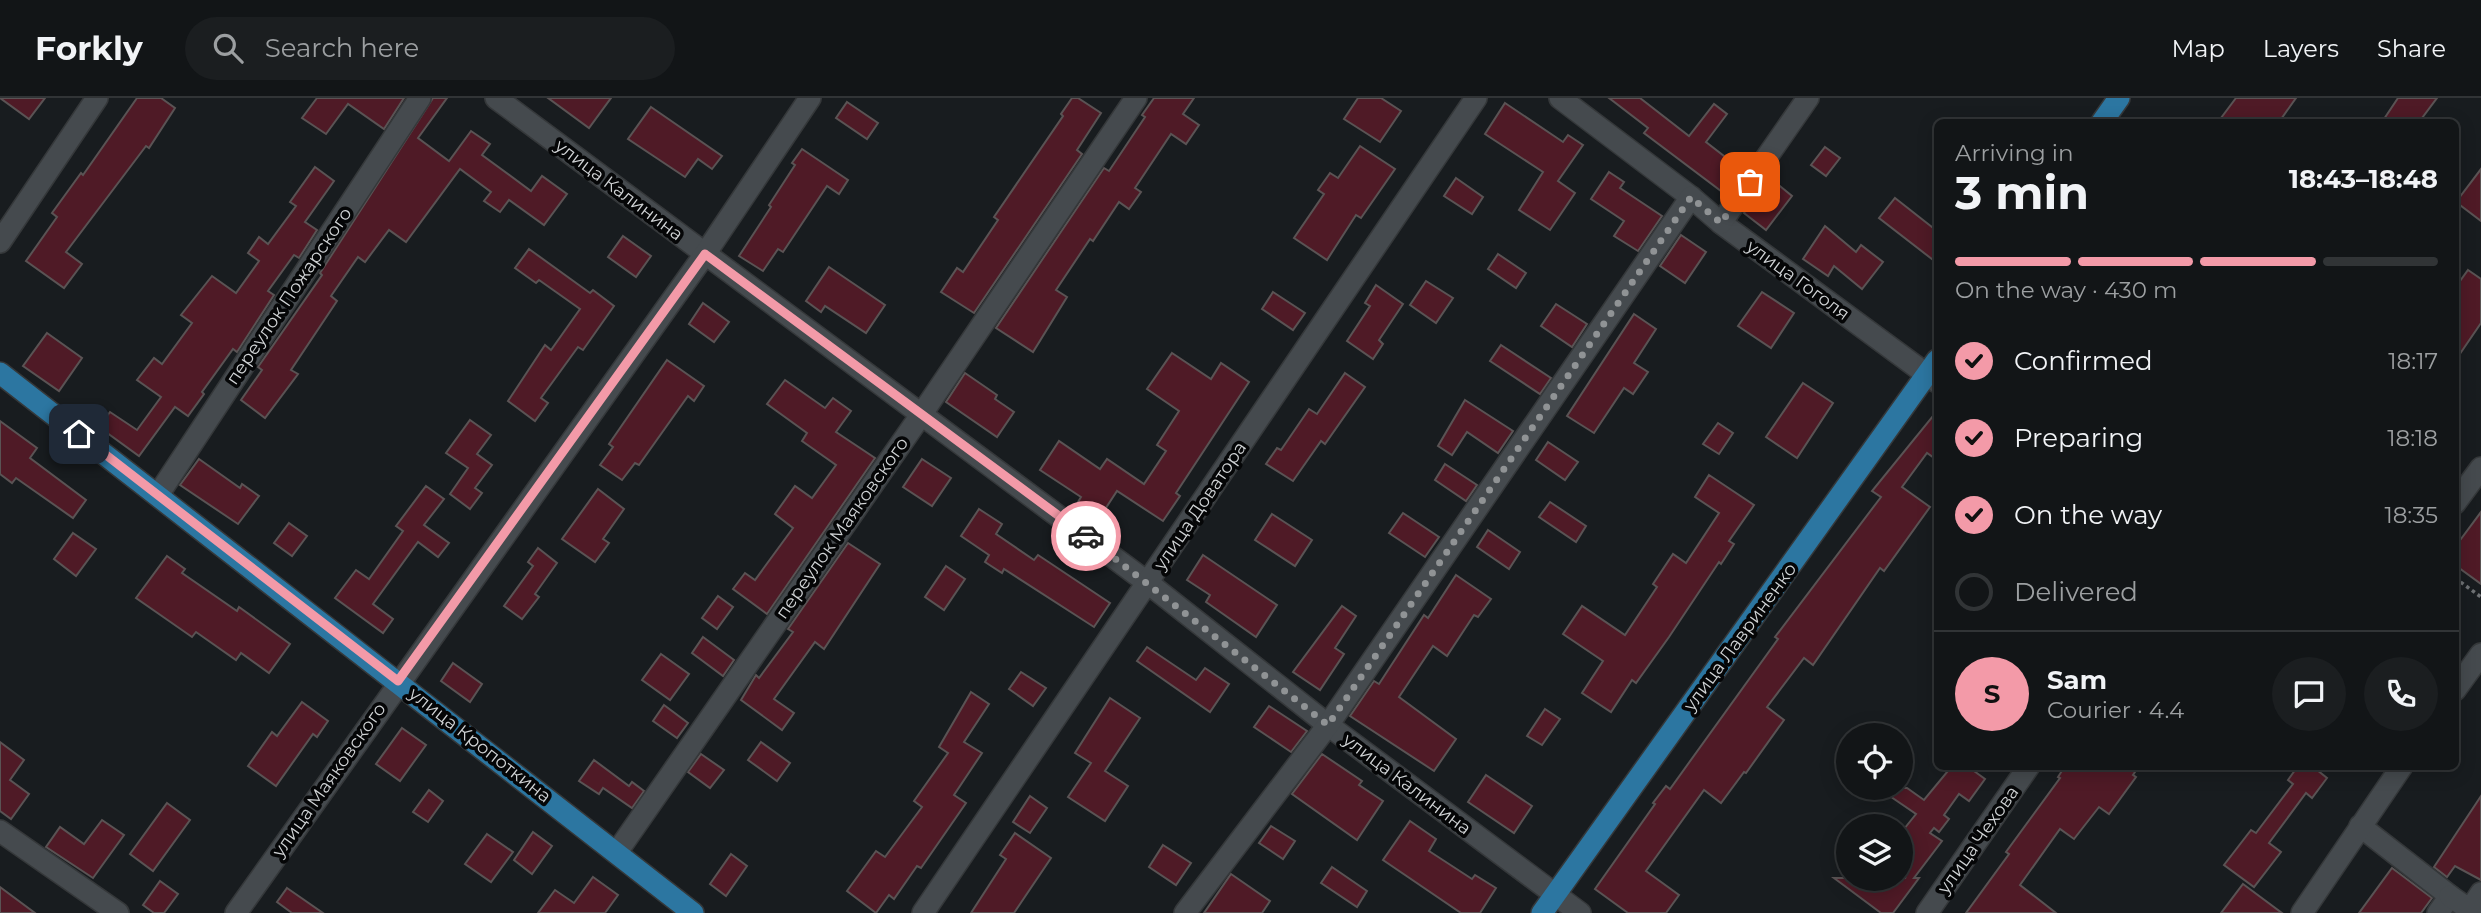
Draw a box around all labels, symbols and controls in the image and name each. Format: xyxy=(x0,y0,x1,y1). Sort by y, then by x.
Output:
search box xyxy=(185,17,675,80)
text: Forkly xyxy=(35,28,143,68)
icon: search xyxy=(209,29,247,67)
text: Search here xyxy=(265,32,419,64)
text: Map xyxy=(2171,34,2225,63)
text: Layers xyxy=(2263,34,2339,63)
text: Share xyxy=(2377,34,2446,63)
street label: улица Калинина xyxy=(550,134,687,245)
text: Arriving in xyxy=(1955,139,2074,167)
pin xyxy=(1720,152,1780,212)
icon: bag xyxy=(1731,163,1769,201)
text: 18:43–18:48 xyxy=(2289,163,2438,195)
text: 3 min xyxy=(1955,164,2089,221)
street label: переулок Пожарского xyxy=(221,203,357,389)
street label: улица Гоголя xyxy=(1741,235,1854,325)
text: On the way · 430 m xyxy=(1955,276,2177,304)
icon: check xyxy=(1955,342,1993,380)
text: Confirmed xyxy=(2014,345,2153,377)
text: 18:17 xyxy=(2388,347,2438,375)
pin xyxy=(49,404,109,464)
icon: home xyxy=(60,415,98,453)
icon: check xyxy=(1955,419,1993,457)
text: Preparing xyxy=(2014,422,2143,454)
text: 18:18 xyxy=(2387,424,2438,452)
street label: переулок Маяковского xyxy=(771,433,913,623)
street label: улица Доватора xyxy=(1148,438,1251,575)
icon: check xyxy=(1955,496,1993,534)
text: On the way xyxy=(2014,499,2162,531)
courier xyxy=(1051,501,1121,571)
text: 18:35 xyxy=(2384,501,2438,529)
icon: car xyxy=(1067,517,1105,555)
street label: улица Лавриненко xyxy=(1678,558,1801,716)
text: Delivered xyxy=(2014,576,2138,608)
button: chat xyxy=(2272,657,2346,731)
button: phone xyxy=(2364,657,2438,731)
text: Sam xyxy=(2047,664,2107,696)
text: S xyxy=(1984,678,2000,710)
street label: улица Кропоткина xyxy=(404,682,555,807)
text: Courier · 4.4 xyxy=(2047,696,2184,724)
street label: улица Маяковского xyxy=(267,699,391,862)
map controls xyxy=(1836,723,1913,891)
button: locate xyxy=(1836,723,1913,800)
street label: улица Калинина xyxy=(1338,728,1475,839)
street label: улица Чехова xyxy=(1932,782,2023,899)
button: layers xyxy=(1836,814,1913,891)

